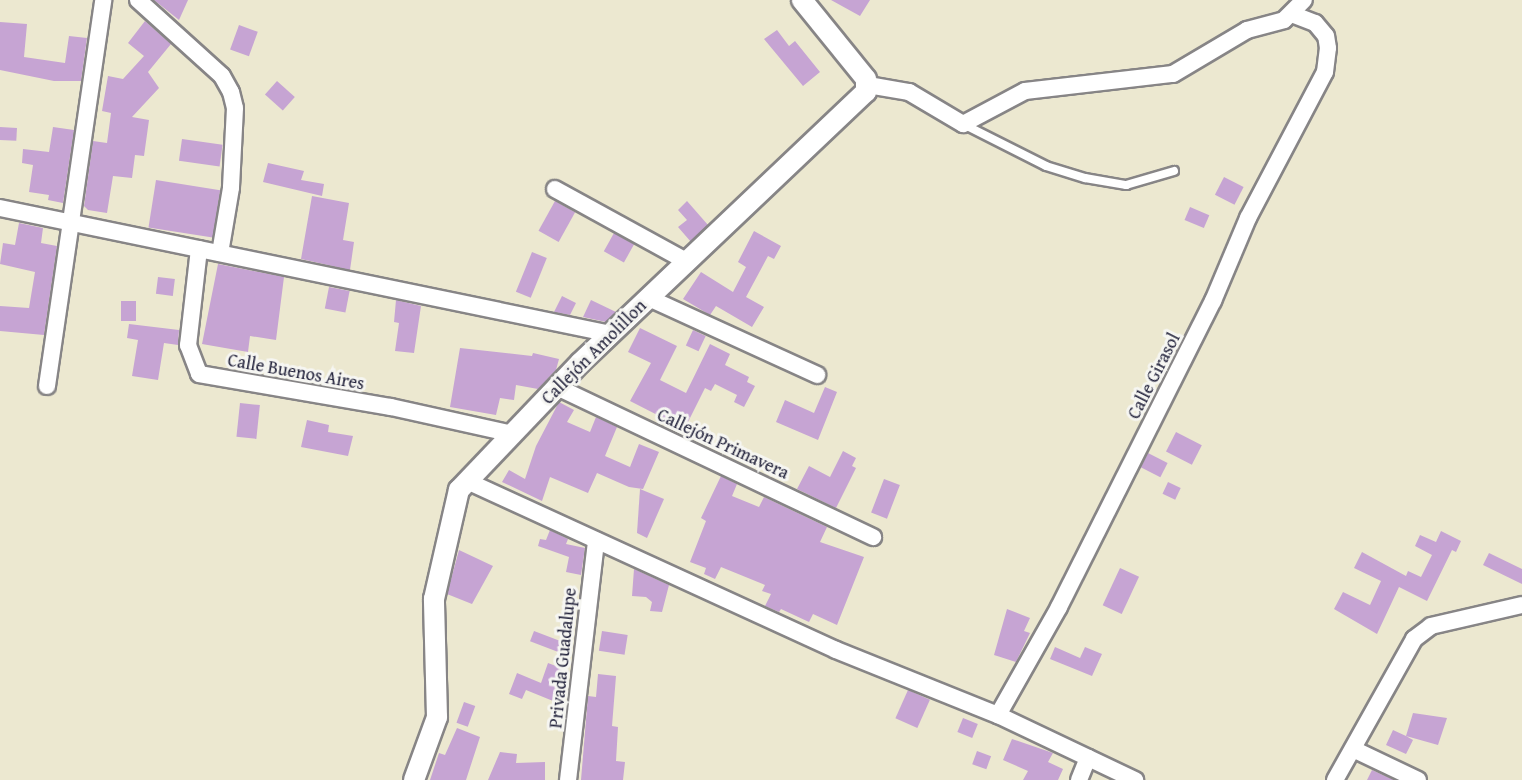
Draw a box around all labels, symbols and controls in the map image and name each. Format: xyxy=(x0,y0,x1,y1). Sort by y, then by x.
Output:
street label: Callejón Amolillon xyxy=(537,295,651,409)
street label: Calle Girasol xyxy=(1123,329,1185,423)
street label: Calle Buenos Aires xyxy=(226,349,366,395)
street label: Callejón Primavera xyxy=(654,404,792,484)
street label: Privada Guadalupe xyxy=(545,587,581,729)

